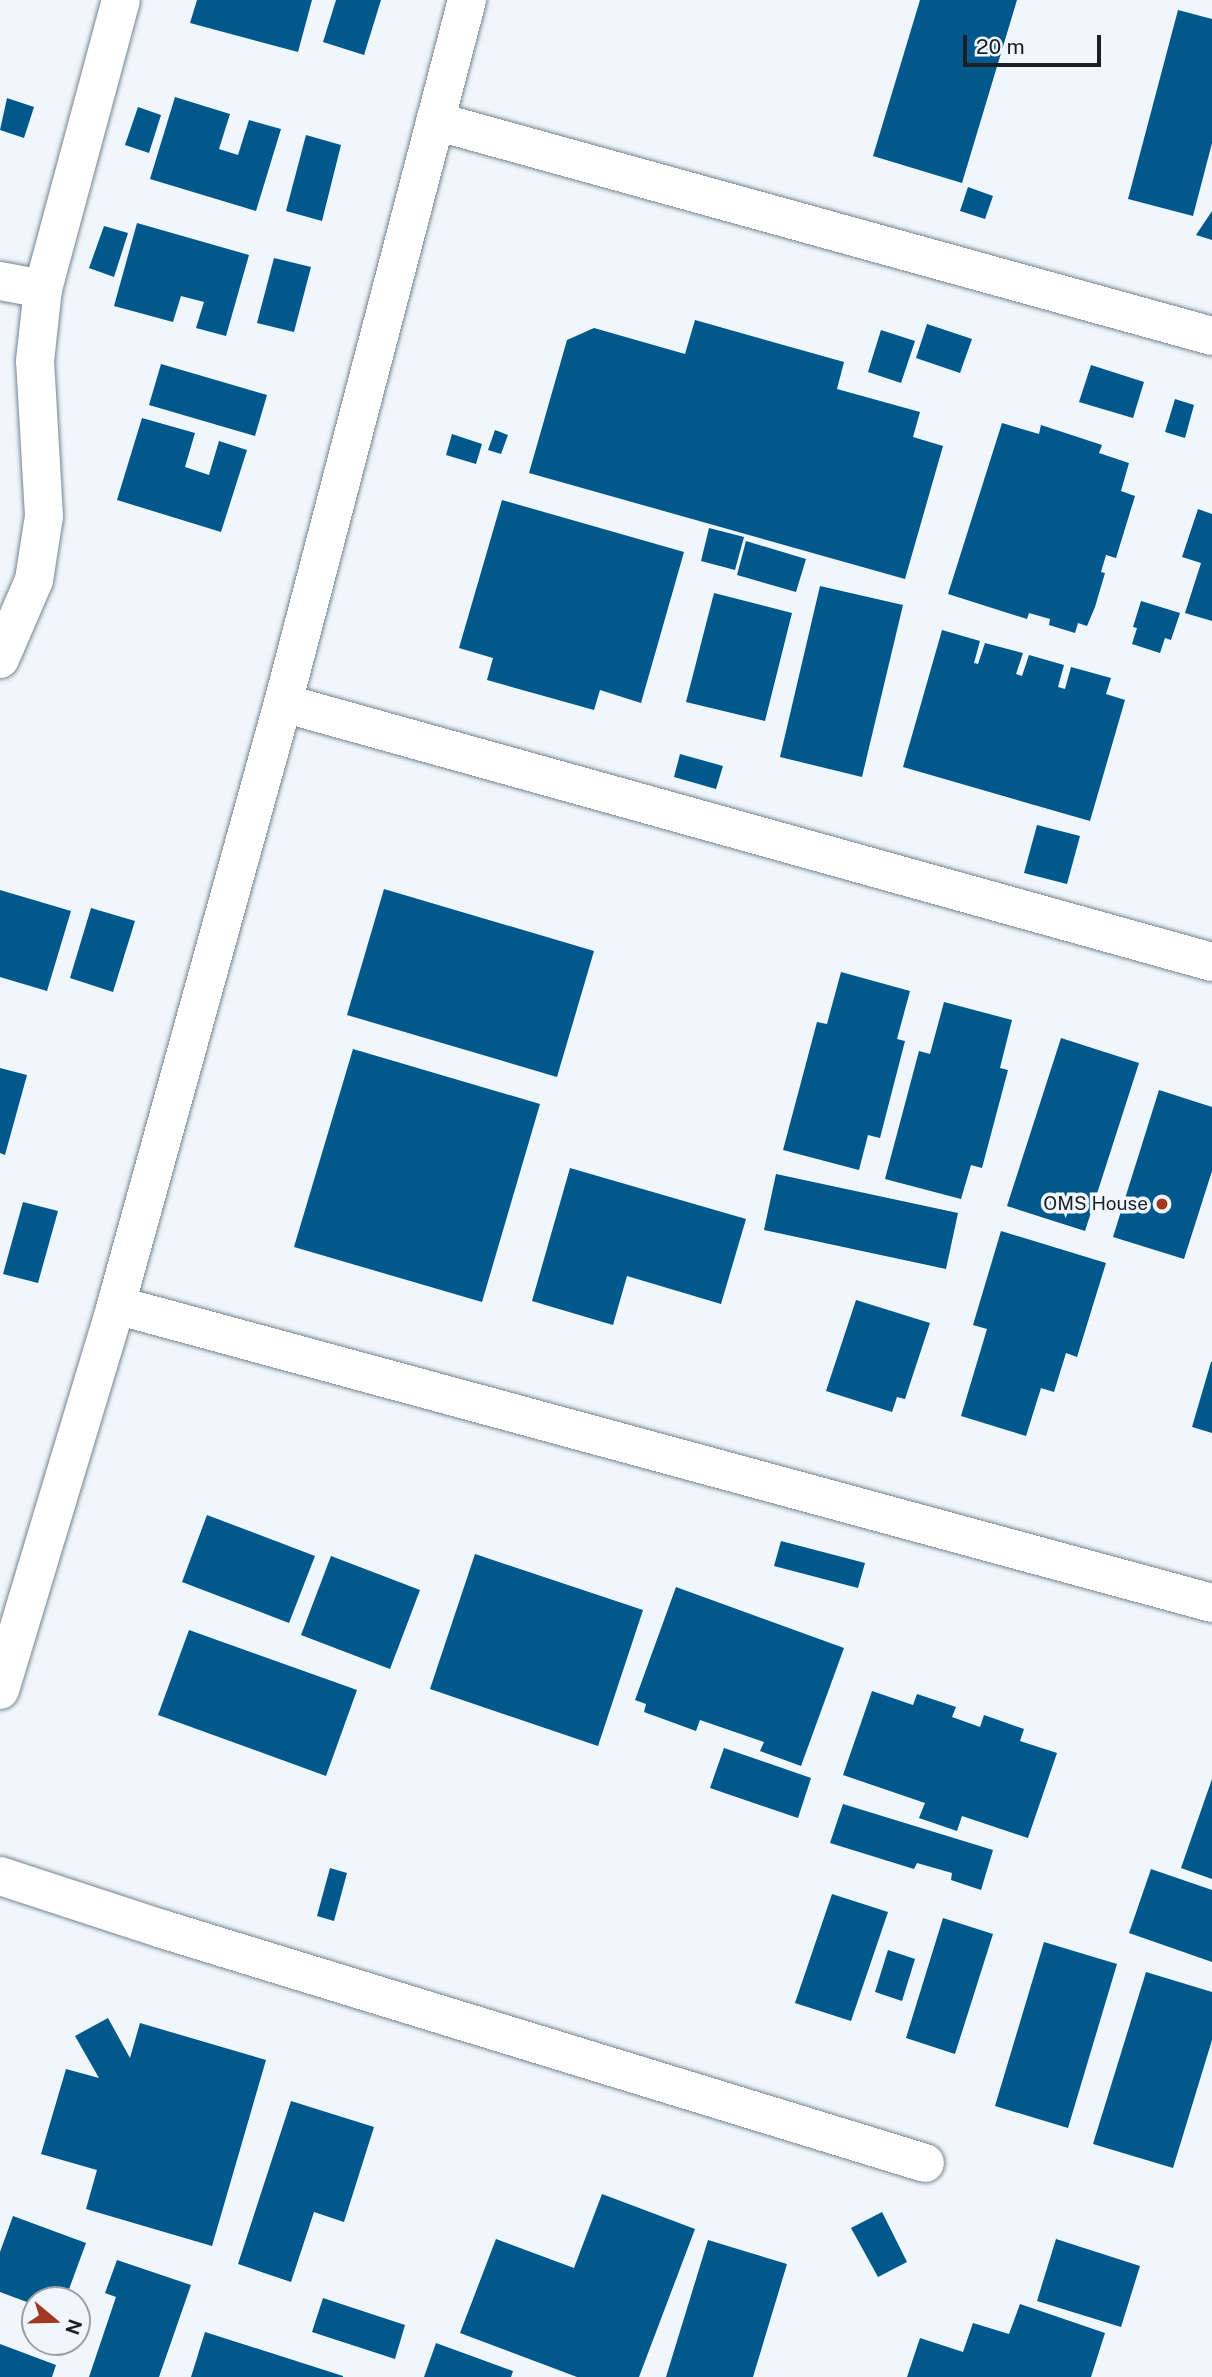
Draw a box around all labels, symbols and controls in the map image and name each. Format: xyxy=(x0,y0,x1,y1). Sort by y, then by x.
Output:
scale bar xyxy=(967,21,1105,65)
text: 20 m xyxy=(976,34,1025,59)
place label: OMS House xyxy=(1043,1193,1148,1215)
marker: OMS House xyxy=(1154,1196,1170,1212)
north arrow xyxy=(21,2286,91,2356)
text: N xyxy=(61,2317,87,2338)

